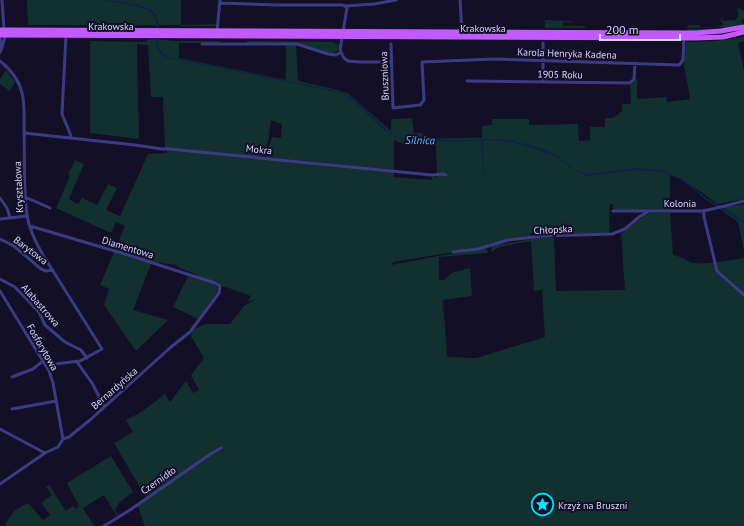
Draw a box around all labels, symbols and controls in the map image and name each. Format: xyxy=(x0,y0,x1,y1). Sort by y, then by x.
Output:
scale bar xyxy=(600,16,680,42)
street label: Krakowska xyxy=(88,20,134,33)
street label: Krakowska xyxy=(460,22,506,35)
text: 200 m xyxy=(606,22,639,37)
street label: Karola Henryka Kadena xyxy=(517,45,617,62)
street label: Bruszniowa xyxy=(377,51,392,101)
street label: 1905 Roku xyxy=(537,68,583,81)
water label: Silnica xyxy=(405,133,436,147)
street label: Mokra xyxy=(245,142,273,157)
street label: Kryształowa xyxy=(11,161,26,213)
street label: Kolonia xyxy=(664,197,696,210)
street label: Chłopska xyxy=(533,222,573,237)
street label: Barytowa xyxy=(11,233,50,268)
street label: Diamentowa xyxy=(100,233,155,262)
street label: Alabastrowa xyxy=(18,281,63,329)
street label: Fosforytowa xyxy=(24,321,61,373)
street label: Bernardyńska xyxy=(88,365,140,412)
street label: Czernidło xyxy=(138,464,178,497)
place icon: Krzyż na Bruszni xyxy=(529,492,555,518)
place label: Krzyż na Bruszni xyxy=(558,499,628,512)

